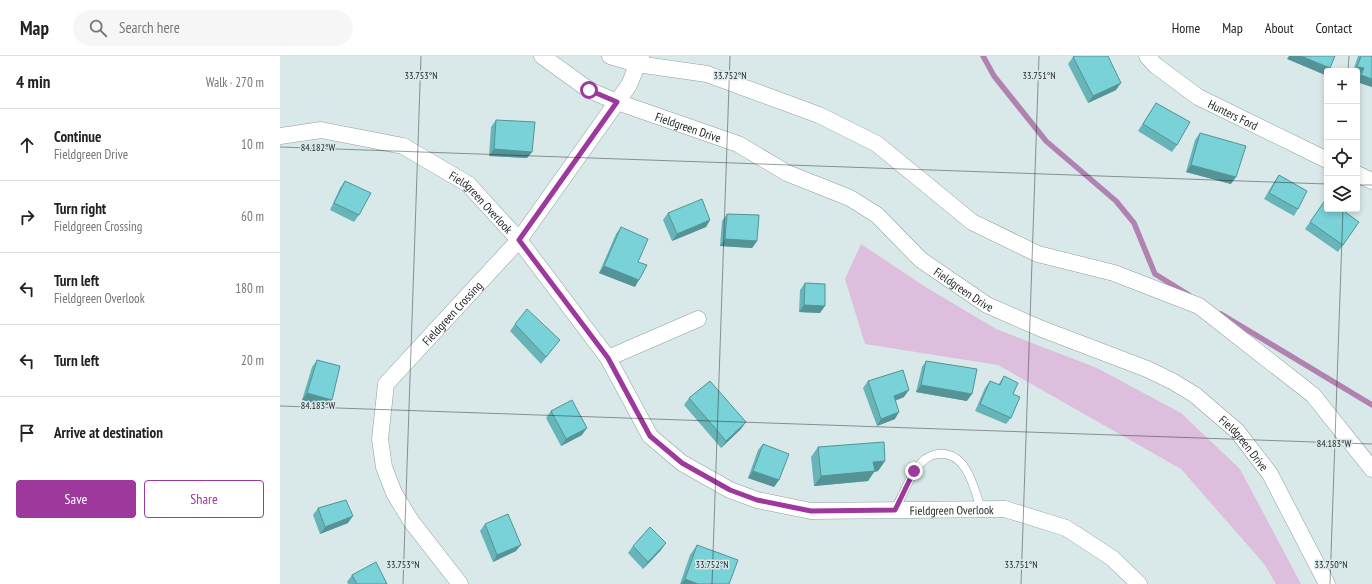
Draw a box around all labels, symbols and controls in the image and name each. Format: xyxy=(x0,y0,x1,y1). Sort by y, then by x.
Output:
search box xyxy=(73,10,353,46)
text: Map xyxy=(20,16,49,40)
icon: search xyxy=(87,17,109,39)
text: Search here xyxy=(119,18,180,37)
text: Home xyxy=(1172,19,1200,37)
text: Map xyxy=(1222,19,1243,37)
text: About xyxy=(1265,19,1294,37)
text: Contact xyxy=(1316,19,1352,37)
map controls xyxy=(1324,68,1360,212)
button: + xyxy=(1324,68,1360,104)
text: 33.753°N xyxy=(404,69,438,82)
text: 33.752°N xyxy=(713,69,747,82)
text: 33.751°N xyxy=(1022,69,1056,82)
text: 4 min xyxy=(16,71,50,93)
text: Walk · 270 m xyxy=(206,74,264,91)
route start xyxy=(580,81,598,99)
street label: Hunters Ford xyxy=(1206,96,1261,133)
button: − xyxy=(1324,104,1360,140)
street label: Fieldgreen Drive xyxy=(654,108,723,145)
text: Continue xyxy=(54,127,101,146)
icon: ahead xyxy=(16,134,38,156)
text: 10 m xyxy=(241,136,264,153)
button: locate xyxy=(1324,140,1360,176)
text: 84.182°W xyxy=(301,141,335,154)
text: Fieldgreen Drive xyxy=(54,146,128,163)
street label: Fieldgreen Overlook xyxy=(447,167,517,236)
button: layers xyxy=(1324,176,1360,212)
text: Turn right xyxy=(54,199,106,218)
icon: right xyxy=(16,206,38,228)
text: 60 m xyxy=(241,208,264,225)
text: Fieldgreen Crossing xyxy=(54,218,142,235)
street label: Fieldgreen Drive xyxy=(931,264,996,314)
text: Turn left xyxy=(54,271,99,290)
icon: left xyxy=(16,278,38,300)
street label: Fieldgreen Crossing xyxy=(419,278,485,348)
text: 180 m xyxy=(235,280,264,297)
text: Fieldgreen Overlook xyxy=(54,290,145,307)
icon: left xyxy=(16,350,38,372)
text: Turn left xyxy=(54,351,99,370)
text: 20 m xyxy=(241,352,264,369)
text: 84.183°W xyxy=(301,399,335,412)
street label: Fieldgreen Drive xyxy=(1216,412,1272,474)
icon: arrive xyxy=(16,422,38,444)
text: Arrive at destination xyxy=(54,423,163,442)
text: 84.183°W xyxy=(1317,437,1351,450)
route end xyxy=(905,462,923,480)
button: Save xyxy=(16,480,136,518)
button: Share xyxy=(144,480,264,518)
street label: Fieldgreen Overlook xyxy=(910,502,994,517)
text: 33.753°N xyxy=(386,558,420,571)
text: 33.752°N xyxy=(695,558,729,571)
text: 33.751°N xyxy=(1004,558,1038,571)
text: 33.750°N xyxy=(1314,558,1348,571)

